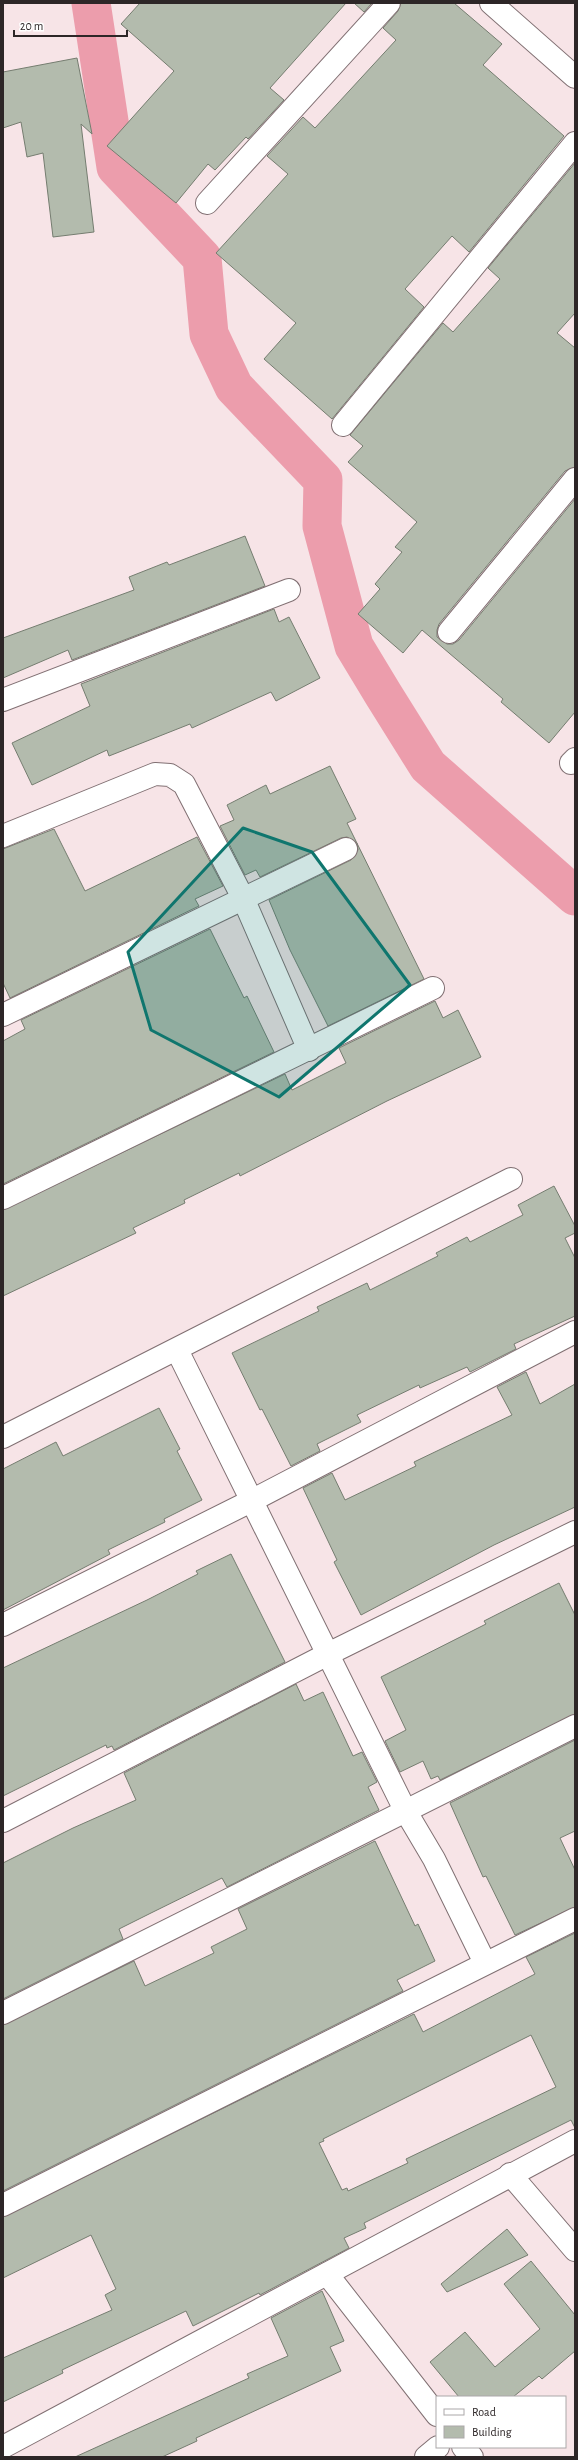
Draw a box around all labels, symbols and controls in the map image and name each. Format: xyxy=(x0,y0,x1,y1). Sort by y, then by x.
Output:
scale bar xyxy=(14,12,127,38)
text: 20 m xyxy=(20,20,43,32)
legend xyxy=(436,2396,566,2448)
text: Road xyxy=(472,2406,496,2418)
text: Building xyxy=(472,2426,512,2438)

